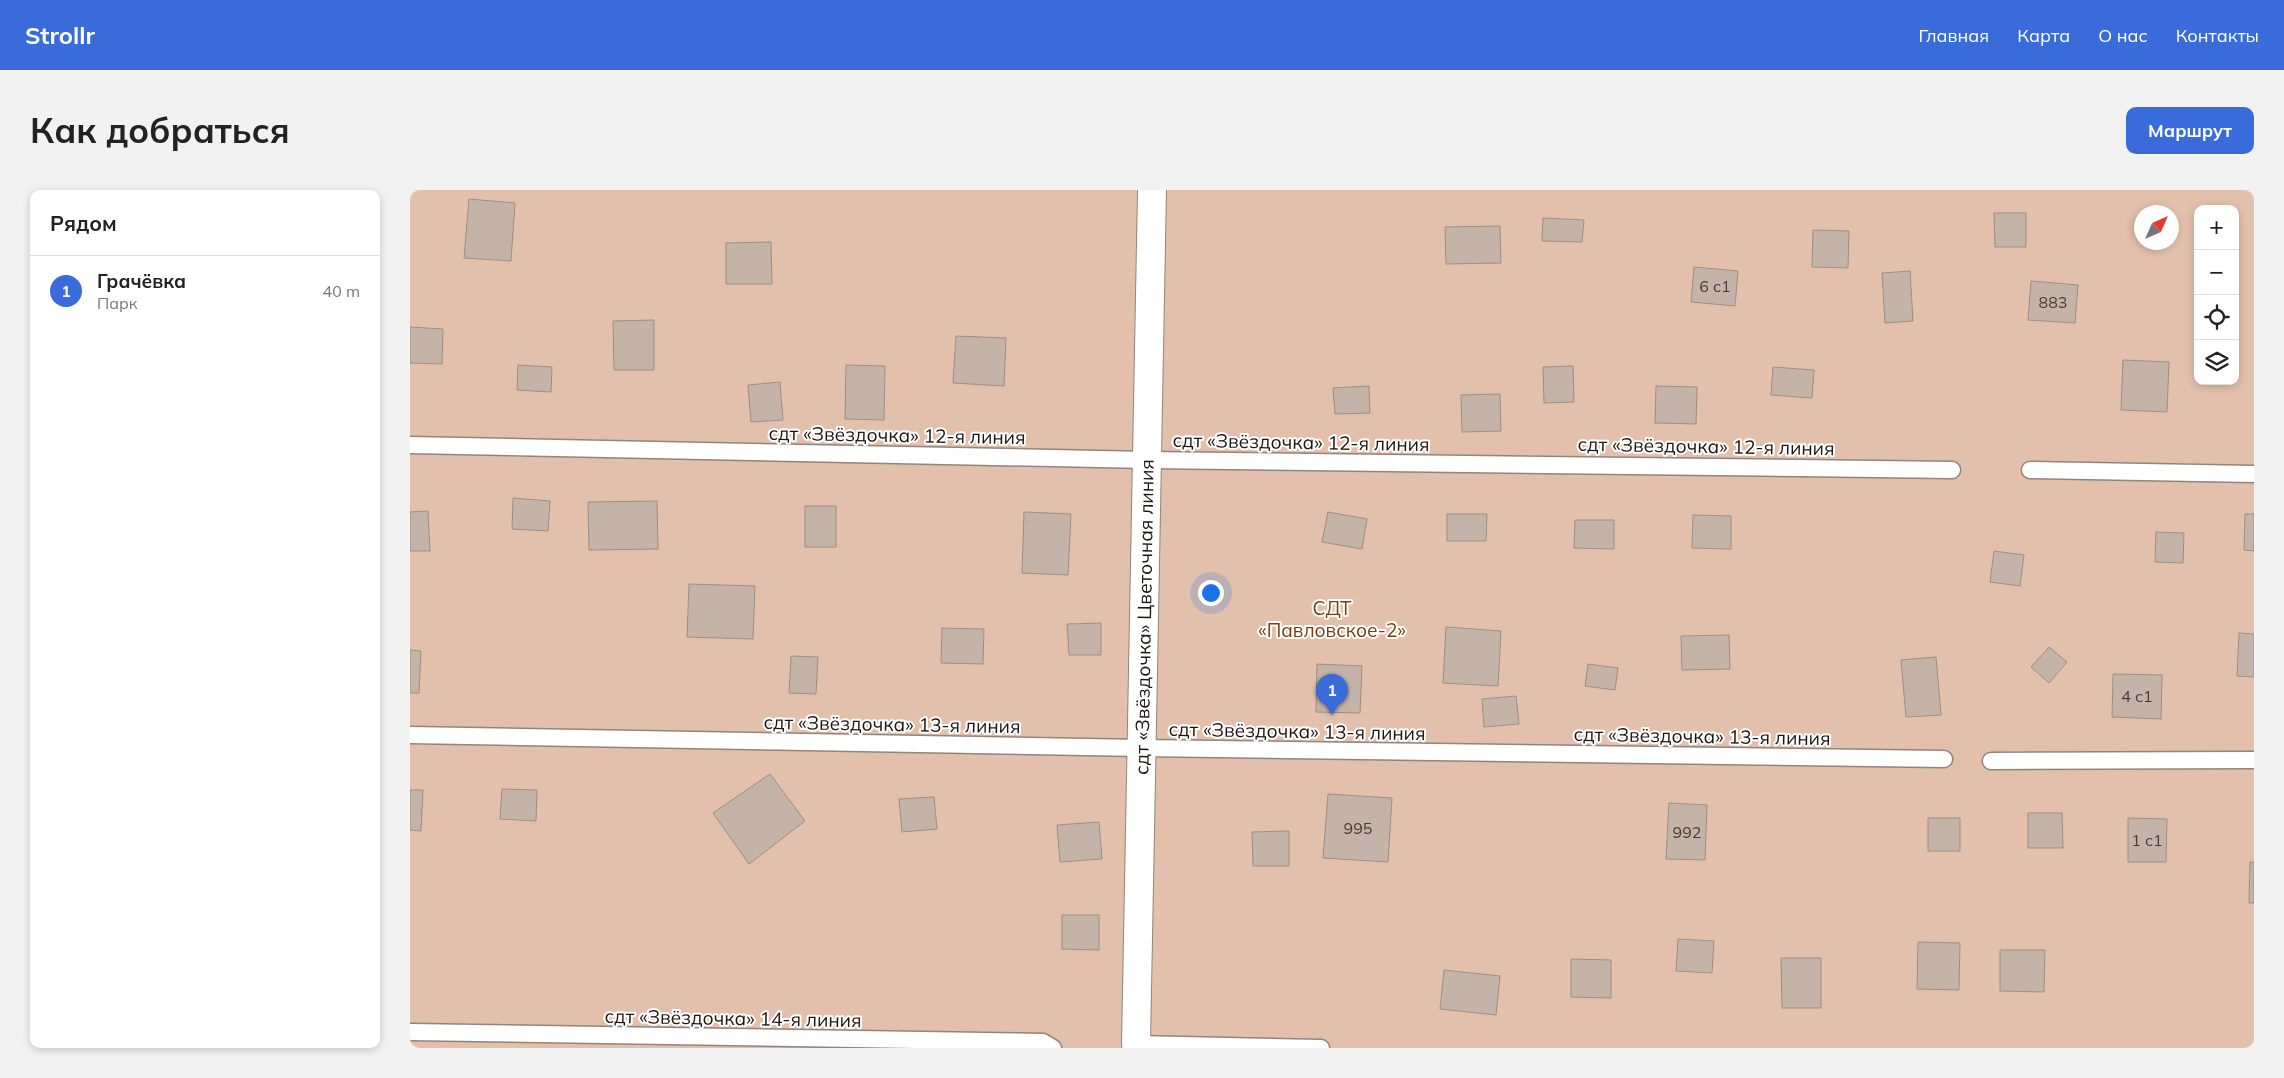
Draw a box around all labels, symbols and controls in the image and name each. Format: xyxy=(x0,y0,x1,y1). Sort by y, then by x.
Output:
text: Strollr xyxy=(25,20,95,50)
text: Главная xyxy=(1919,24,1989,47)
text: Карта xyxy=(2017,24,2070,47)
text: О нас xyxy=(2098,24,2148,47)
text: Контакты xyxy=(2176,24,2259,47)
button: Маршрут xyxy=(2126,107,2254,154)
text: Как добраться xyxy=(30,108,290,152)
north arrow xyxy=(2134,205,2179,250)
map controls xyxy=(2194,205,2239,385)
button: + xyxy=(2194,205,2239,250)
text: Рядом xyxy=(50,210,117,236)
button: − xyxy=(2194,250,2239,295)
text: Грачёвка xyxy=(97,269,186,293)
house number: 6 с1 xyxy=(1699,276,1731,296)
text: 1 xyxy=(61,281,71,301)
text: 40 m xyxy=(323,281,360,301)
house number: 883 xyxy=(2039,292,2067,312)
text: Парк xyxy=(97,293,137,313)
button: locate xyxy=(2194,295,2239,340)
button: layers xyxy=(2194,340,2239,385)
street label: сдт «Звёздочка» 12-я линия xyxy=(768,421,1026,449)
street label: сдт «Звёздочка» 12-я линия xyxy=(1172,428,1430,456)
street label: сдт «Звёздочка» 12-я линия xyxy=(1577,432,1835,460)
street label: сдт «Звёздочка» Цветочная линия xyxy=(1129,459,1159,775)
your location xyxy=(1198,580,1224,606)
park label: СДТ «Павловское-2» xyxy=(1258,596,1406,642)
pin: 1 xyxy=(1316,674,1348,715)
house number: 4 с1 xyxy=(2121,686,2153,706)
street label: сдт «Звёздочка» 13-я линия xyxy=(763,710,1021,738)
street label: сдт «Звёздочка» 13-я линия xyxy=(1168,717,1426,745)
street label: сдт «Звёздочка» 13-я линия xyxy=(1573,722,1831,750)
house number: 995 xyxy=(1344,818,1372,838)
house number: 992 xyxy=(1673,822,1701,842)
house number: 1 с1 xyxy=(2131,830,2163,850)
street label: сдт «Звёздочка» 14-я линия xyxy=(604,1004,862,1032)

